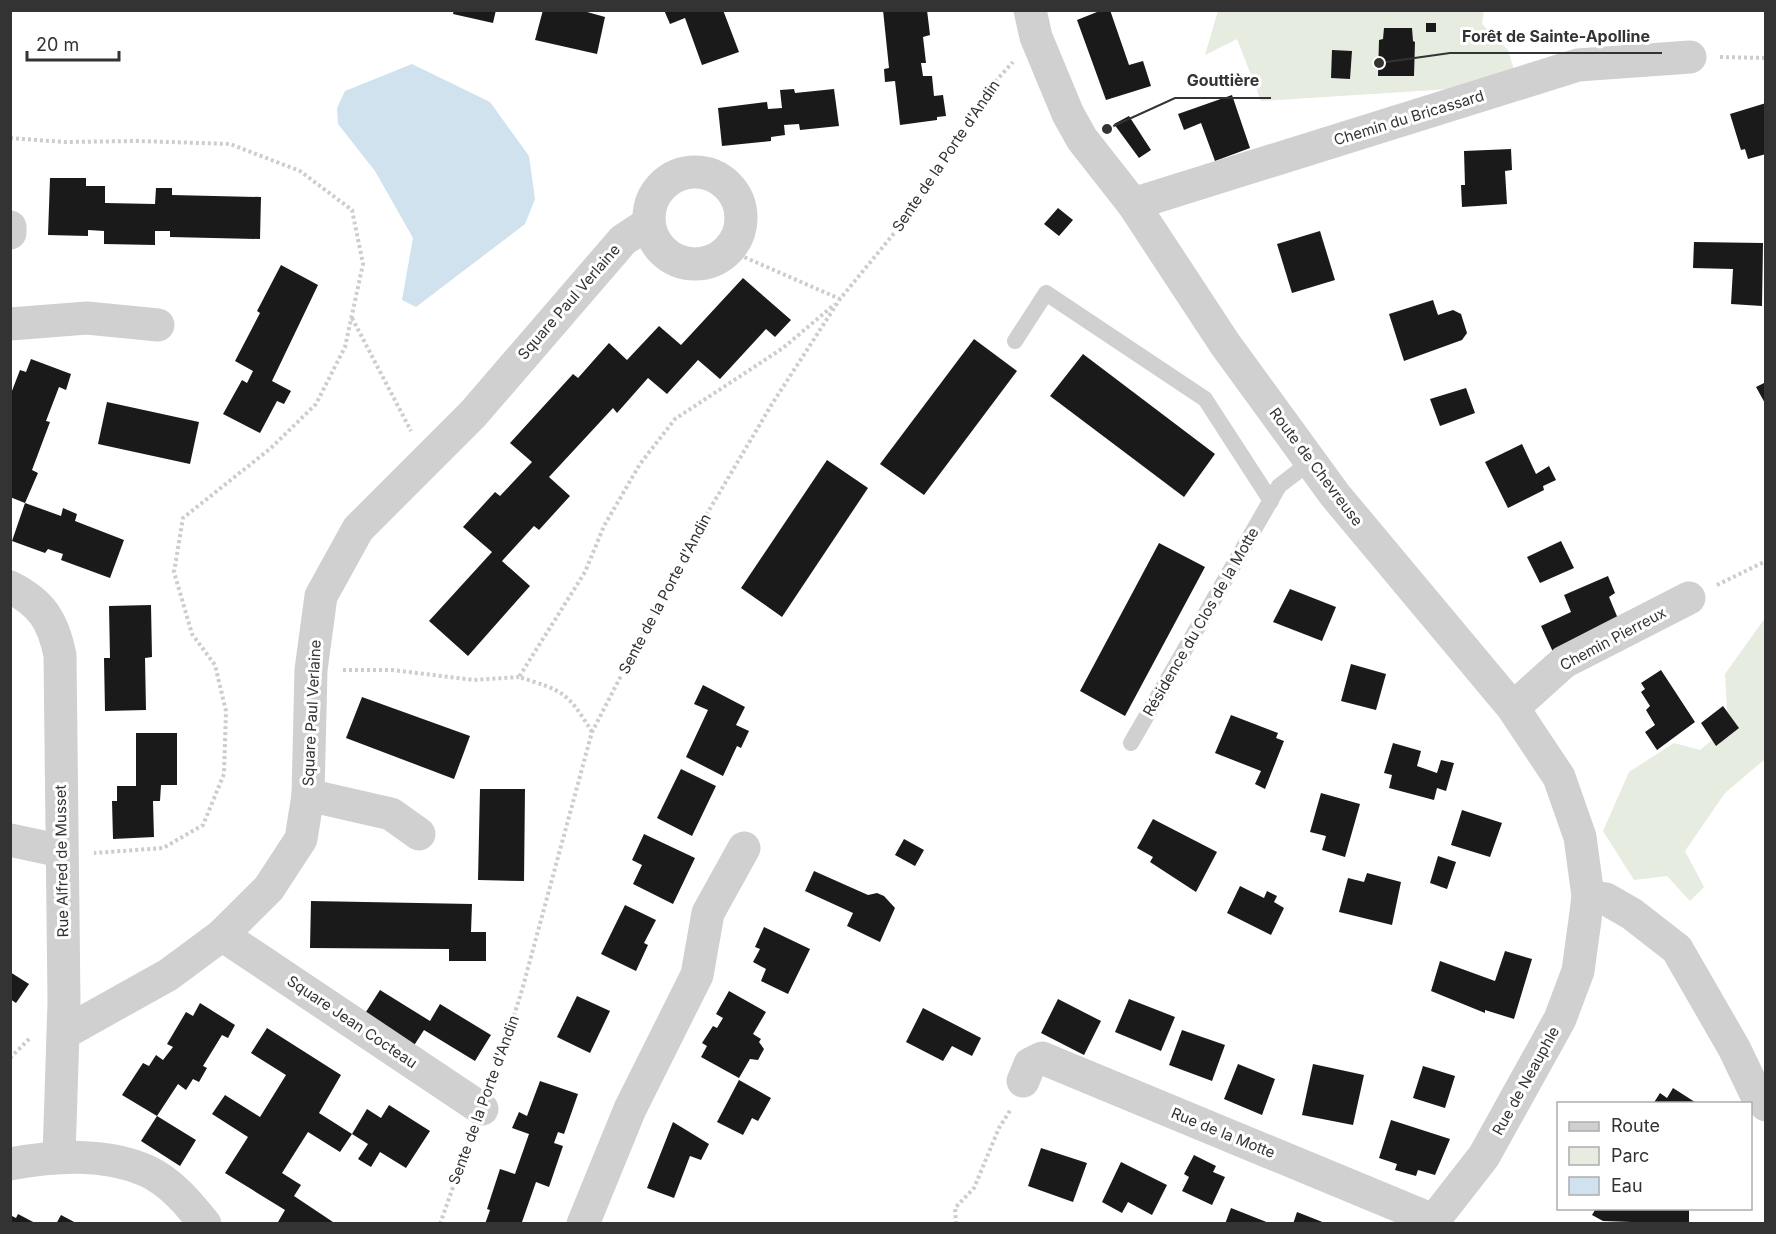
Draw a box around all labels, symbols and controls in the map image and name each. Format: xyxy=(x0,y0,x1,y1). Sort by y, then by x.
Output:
callout: Forêt de Sainte-Apolline xyxy=(1450,19,1662,53)
scale bar xyxy=(27,24,118,62)
text: Forêt de Sainte-Apolline xyxy=(1462,26,1650,46)
text: 20 m xyxy=(36,34,79,55)
callout: Gouttière xyxy=(1175,64,1271,98)
text: Gouttière xyxy=(1187,70,1259,90)
street label: Sente de la Porte d'Andin xyxy=(888,76,1003,235)
street label: Chemin du Bricassard xyxy=(1331,86,1486,149)
street label: Square Paul Verlaine xyxy=(513,240,624,363)
street label: Route de Chevreuse xyxy=(1266,404,1367,530)
street label: Sente de la Porte d'Andin xyxy=(614,510,715,677)
street label: Résidence du Clos de la Motte xyxy=(1139,524,1263,720)
street label: Chemin Pierreux xyxy=(1556,603,1669,675)
street label: Square Paul Verlaine xyxy=(298,639,325,787)
street label: Rue Alfred de Musset xyxy=(51,784,72,937)
street label: Square Jean Cocteau xyxy=(284,971,421,1072)
street label: Sente de la Porte d'Andin xyxy=(444,1013,523,1187)
street label: Rue de Neauphle xyxy=(1488,1023,1563,1139)
legend xyxy=(1557,1102,1752,1210)
street label: Rue de la Motte xyxy=(1168,1103,1278,1162)
text: Route xyxy=(1611,1115,1660,1136)
text: Parc xyxy=(1611,1145,1649,1166)
text: Eau xyxy=(1611,1175,1643,1196)

